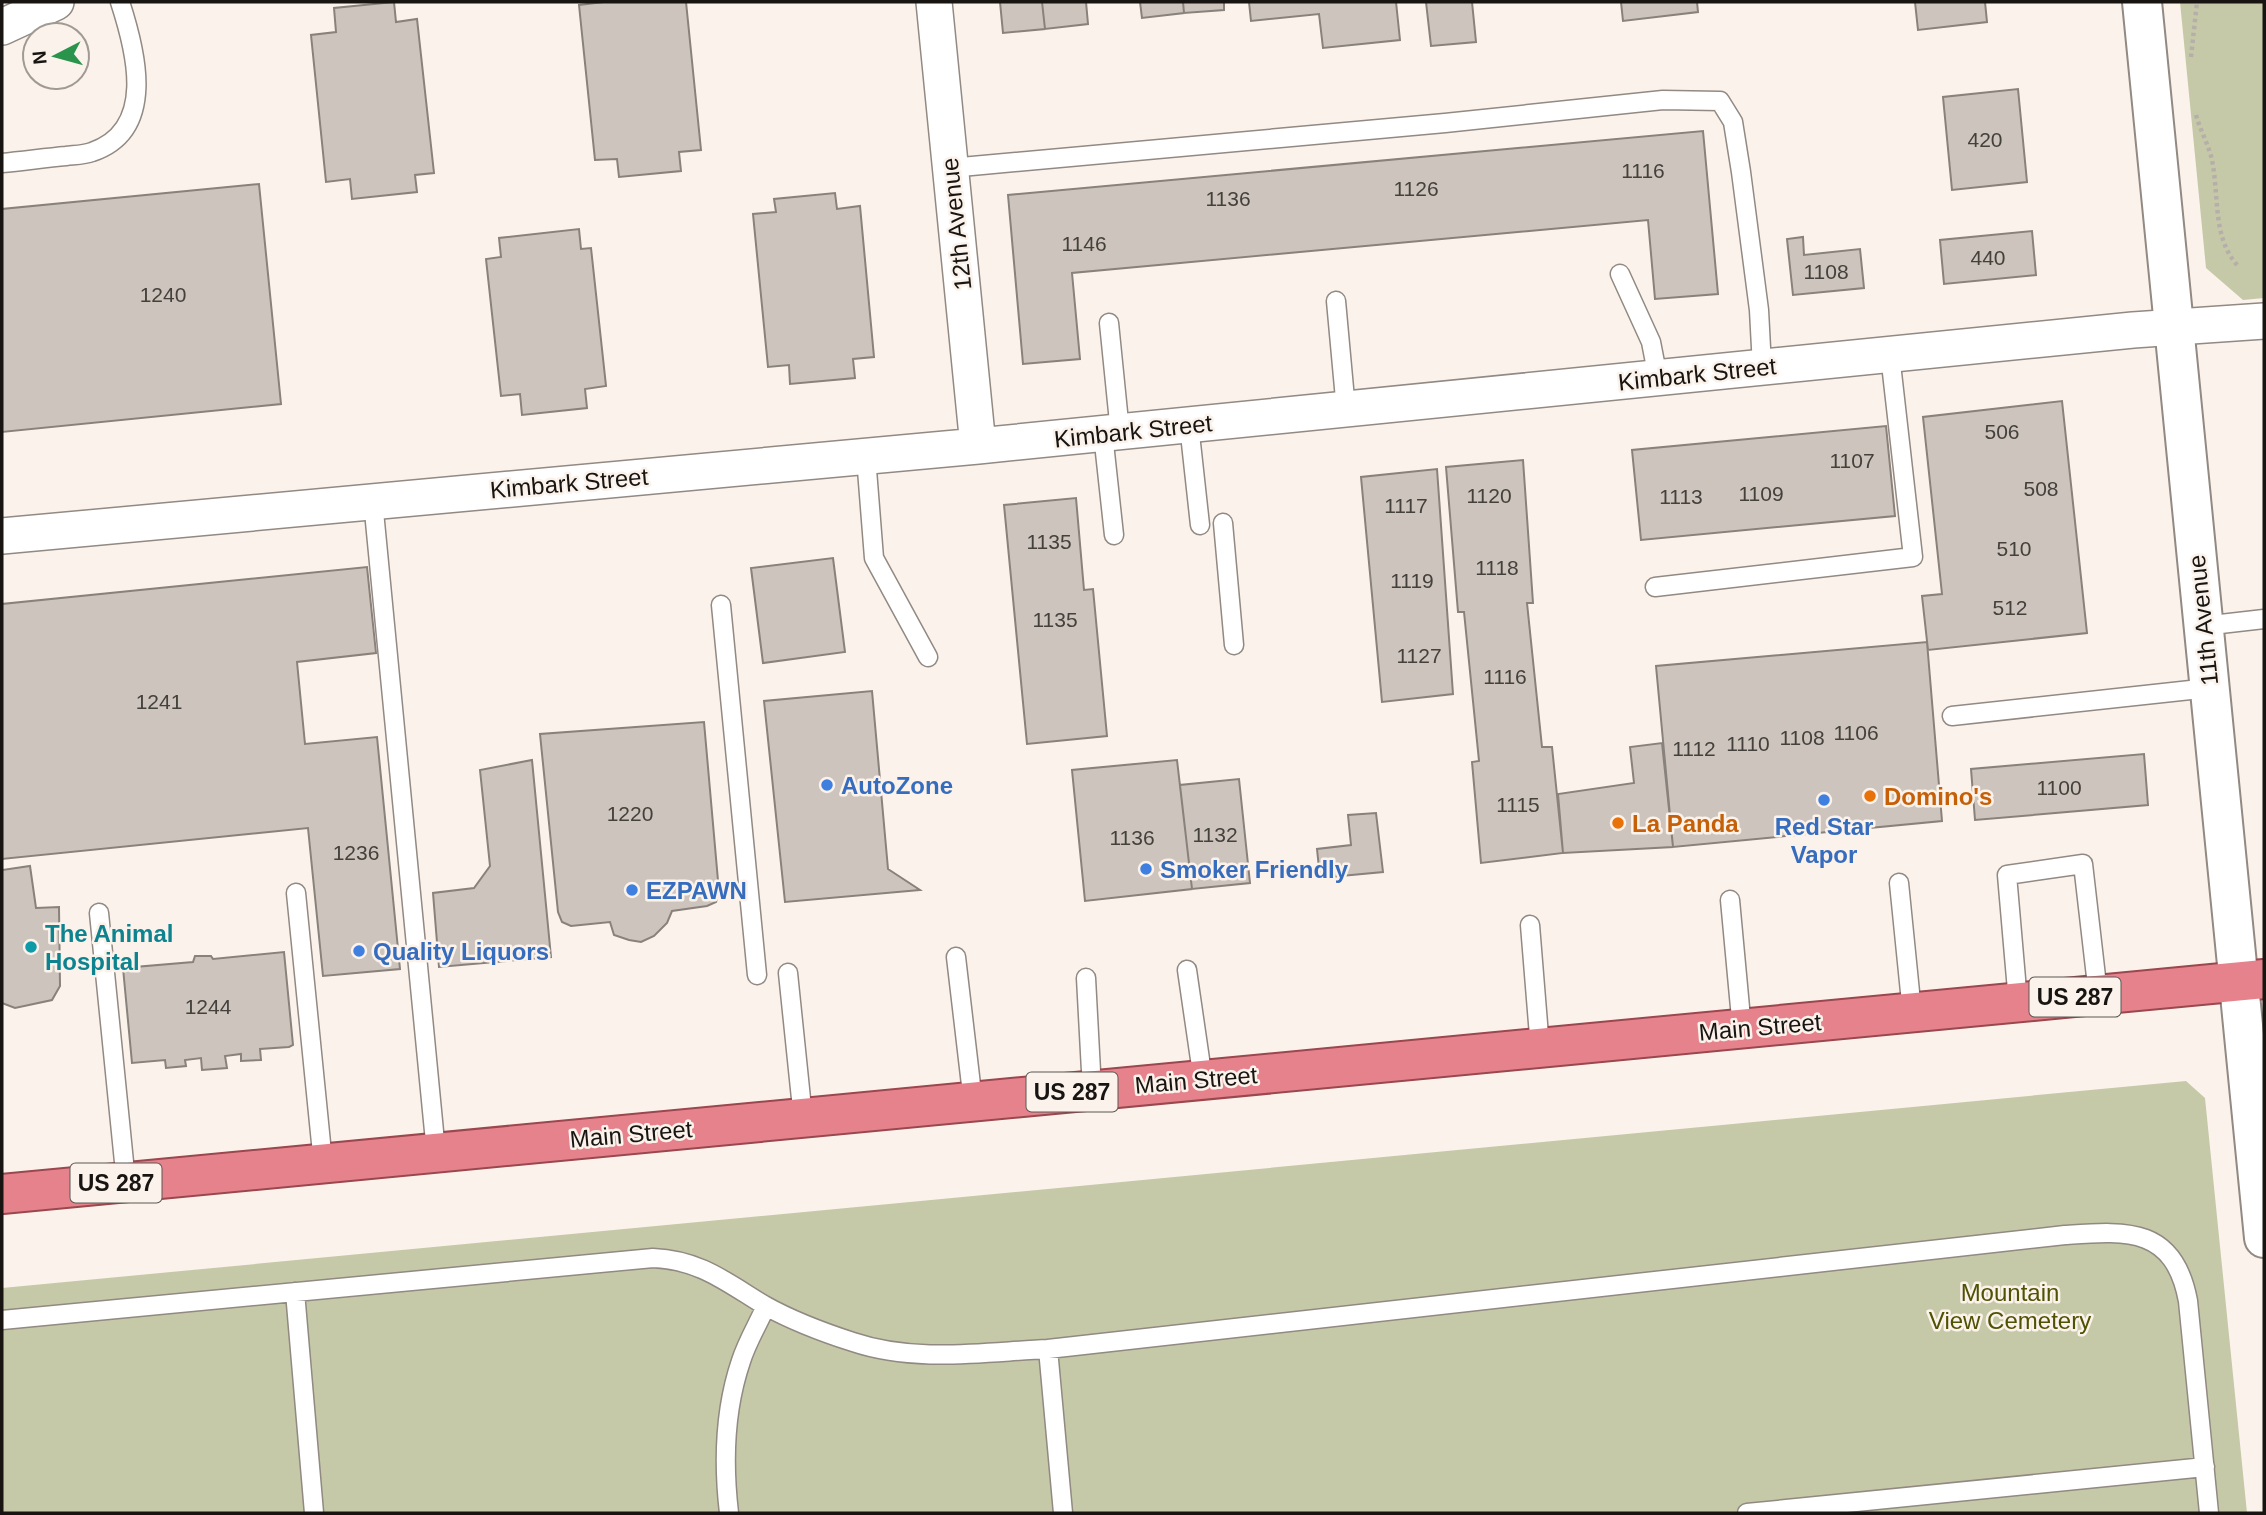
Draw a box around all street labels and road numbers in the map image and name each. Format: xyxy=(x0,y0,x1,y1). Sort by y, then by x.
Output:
street label: 12th Avenue xyxy=(936,156,976,292)
street label: Kimbark Street xyxy=(1617,352,1778,396)
street label: Kimbark Street xyxy=(1053,409,1214,453)
street label: Kimbark Street xyxy=(489,463,650,503)
street label: 11th Avenue xyxy=(2183,553,2223,687)
road number: US 287 xyxy=(2030,978,2120,1016)
street label: Main Street xyxy=(1698,1008,1823,1046)
street label: Main Street xyxy=(1134,1061,1259,1099)
road number: US 287 xyxy=(1026,1072,1118,1112)
street label: Main Street xyxy=(569,1115,694,1153)
road number: US 287 xyxy=(71,1164,162,1202)

